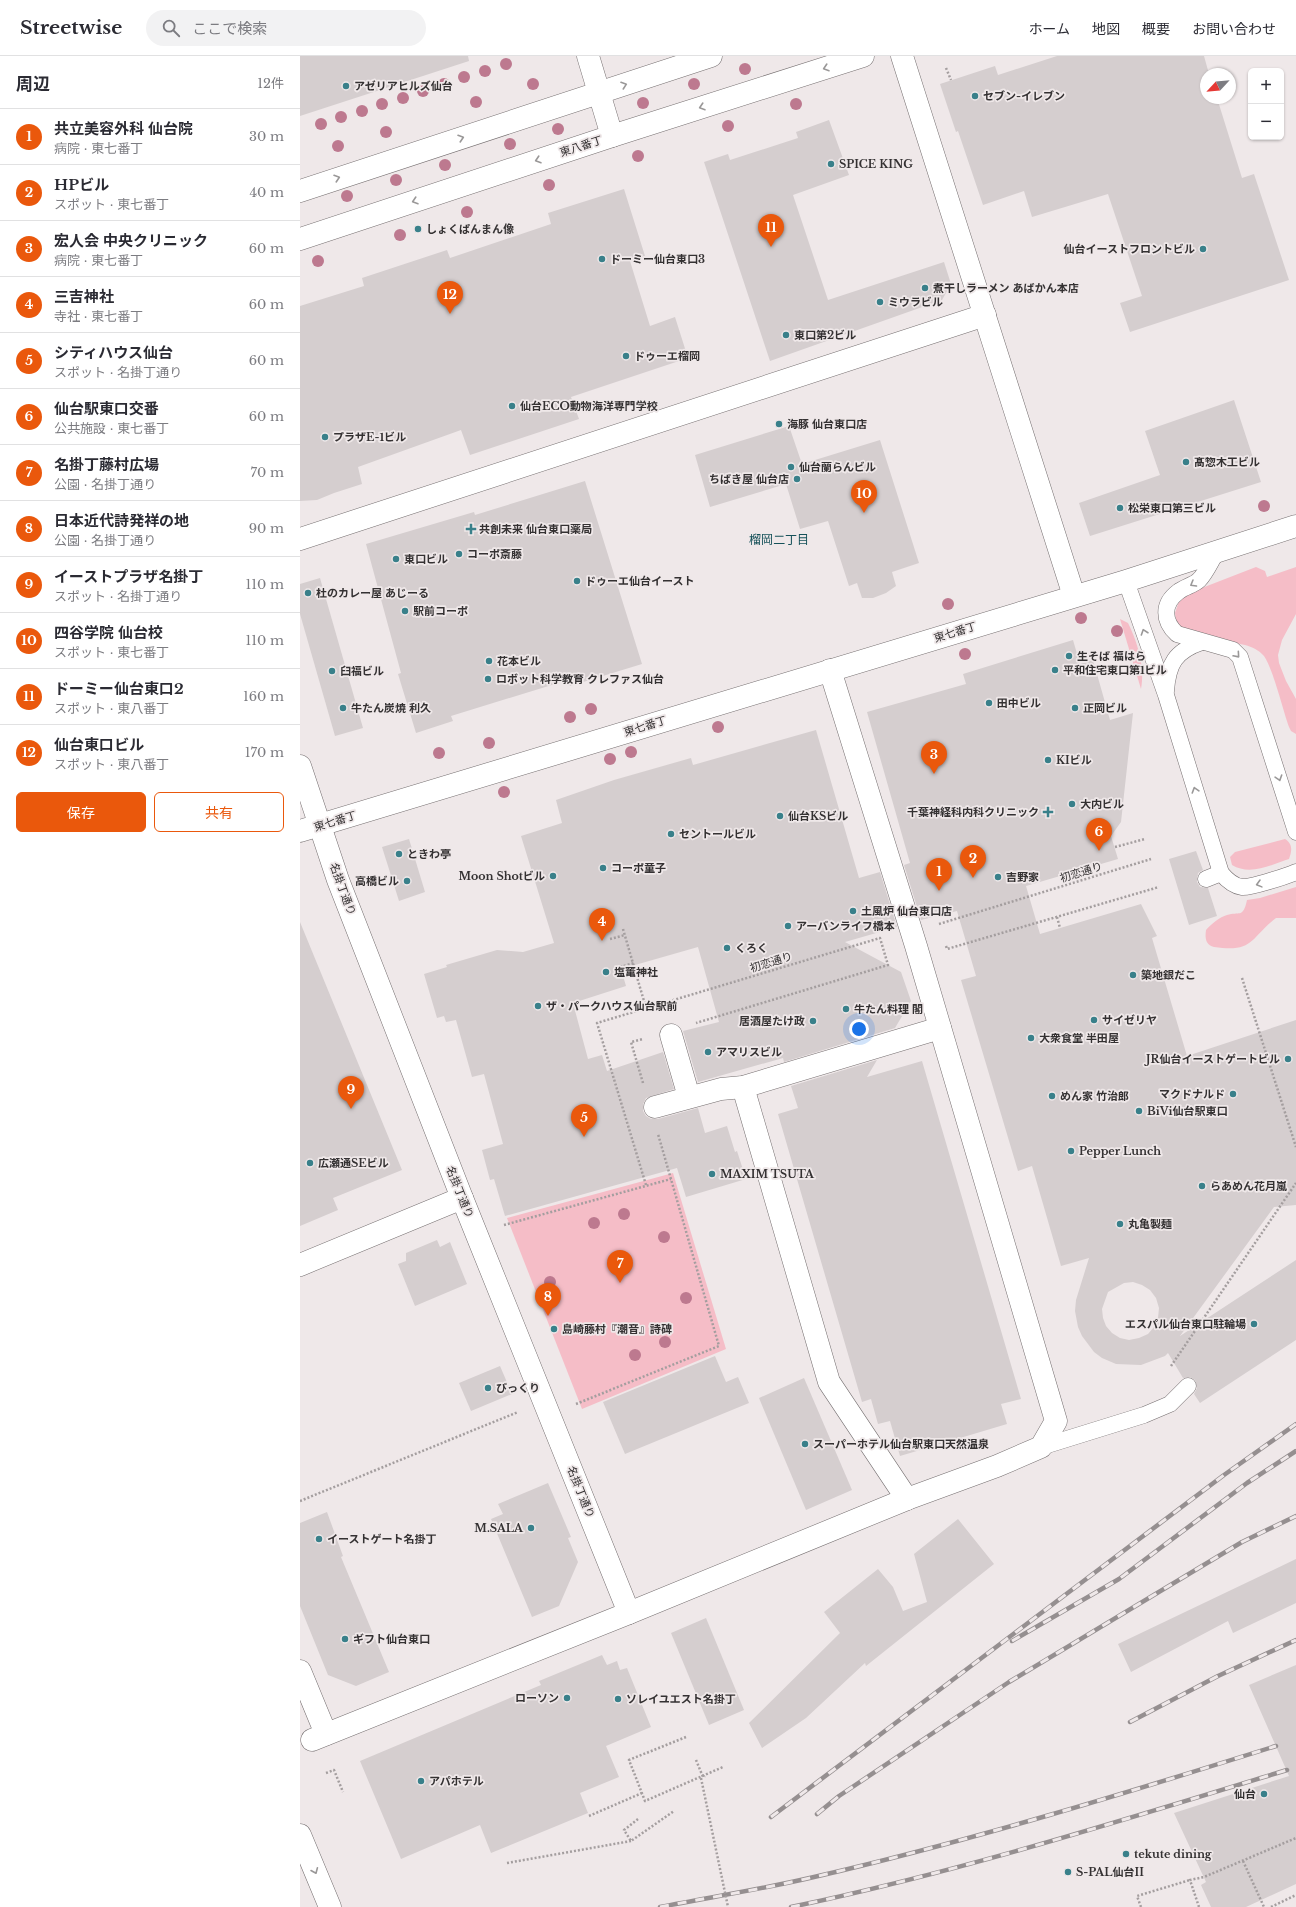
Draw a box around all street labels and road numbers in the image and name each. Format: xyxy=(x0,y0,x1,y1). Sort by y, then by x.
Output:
street label: 東八番丁 xyxy=(558,133,604,159)
street label: 東七番丁 xyxy=(932,619,978,645)
street label: 東七番丁 xyxy=(622,713,668,739)
street label: 東七番丁 xyxy=(312,808,358,834)
street label: 初恋通り xyxy=(1058,859,1104,885)
street label: 名掛丁通り xyxy=(327,861,359,917)
street label: 初恋通り xyxy=(748,949,794,975)
street label: 名掛丁通り xyxy=(443,1164,477,1220)
street label: 名掛丁通り xyxy=(564,1464,598,1520)

